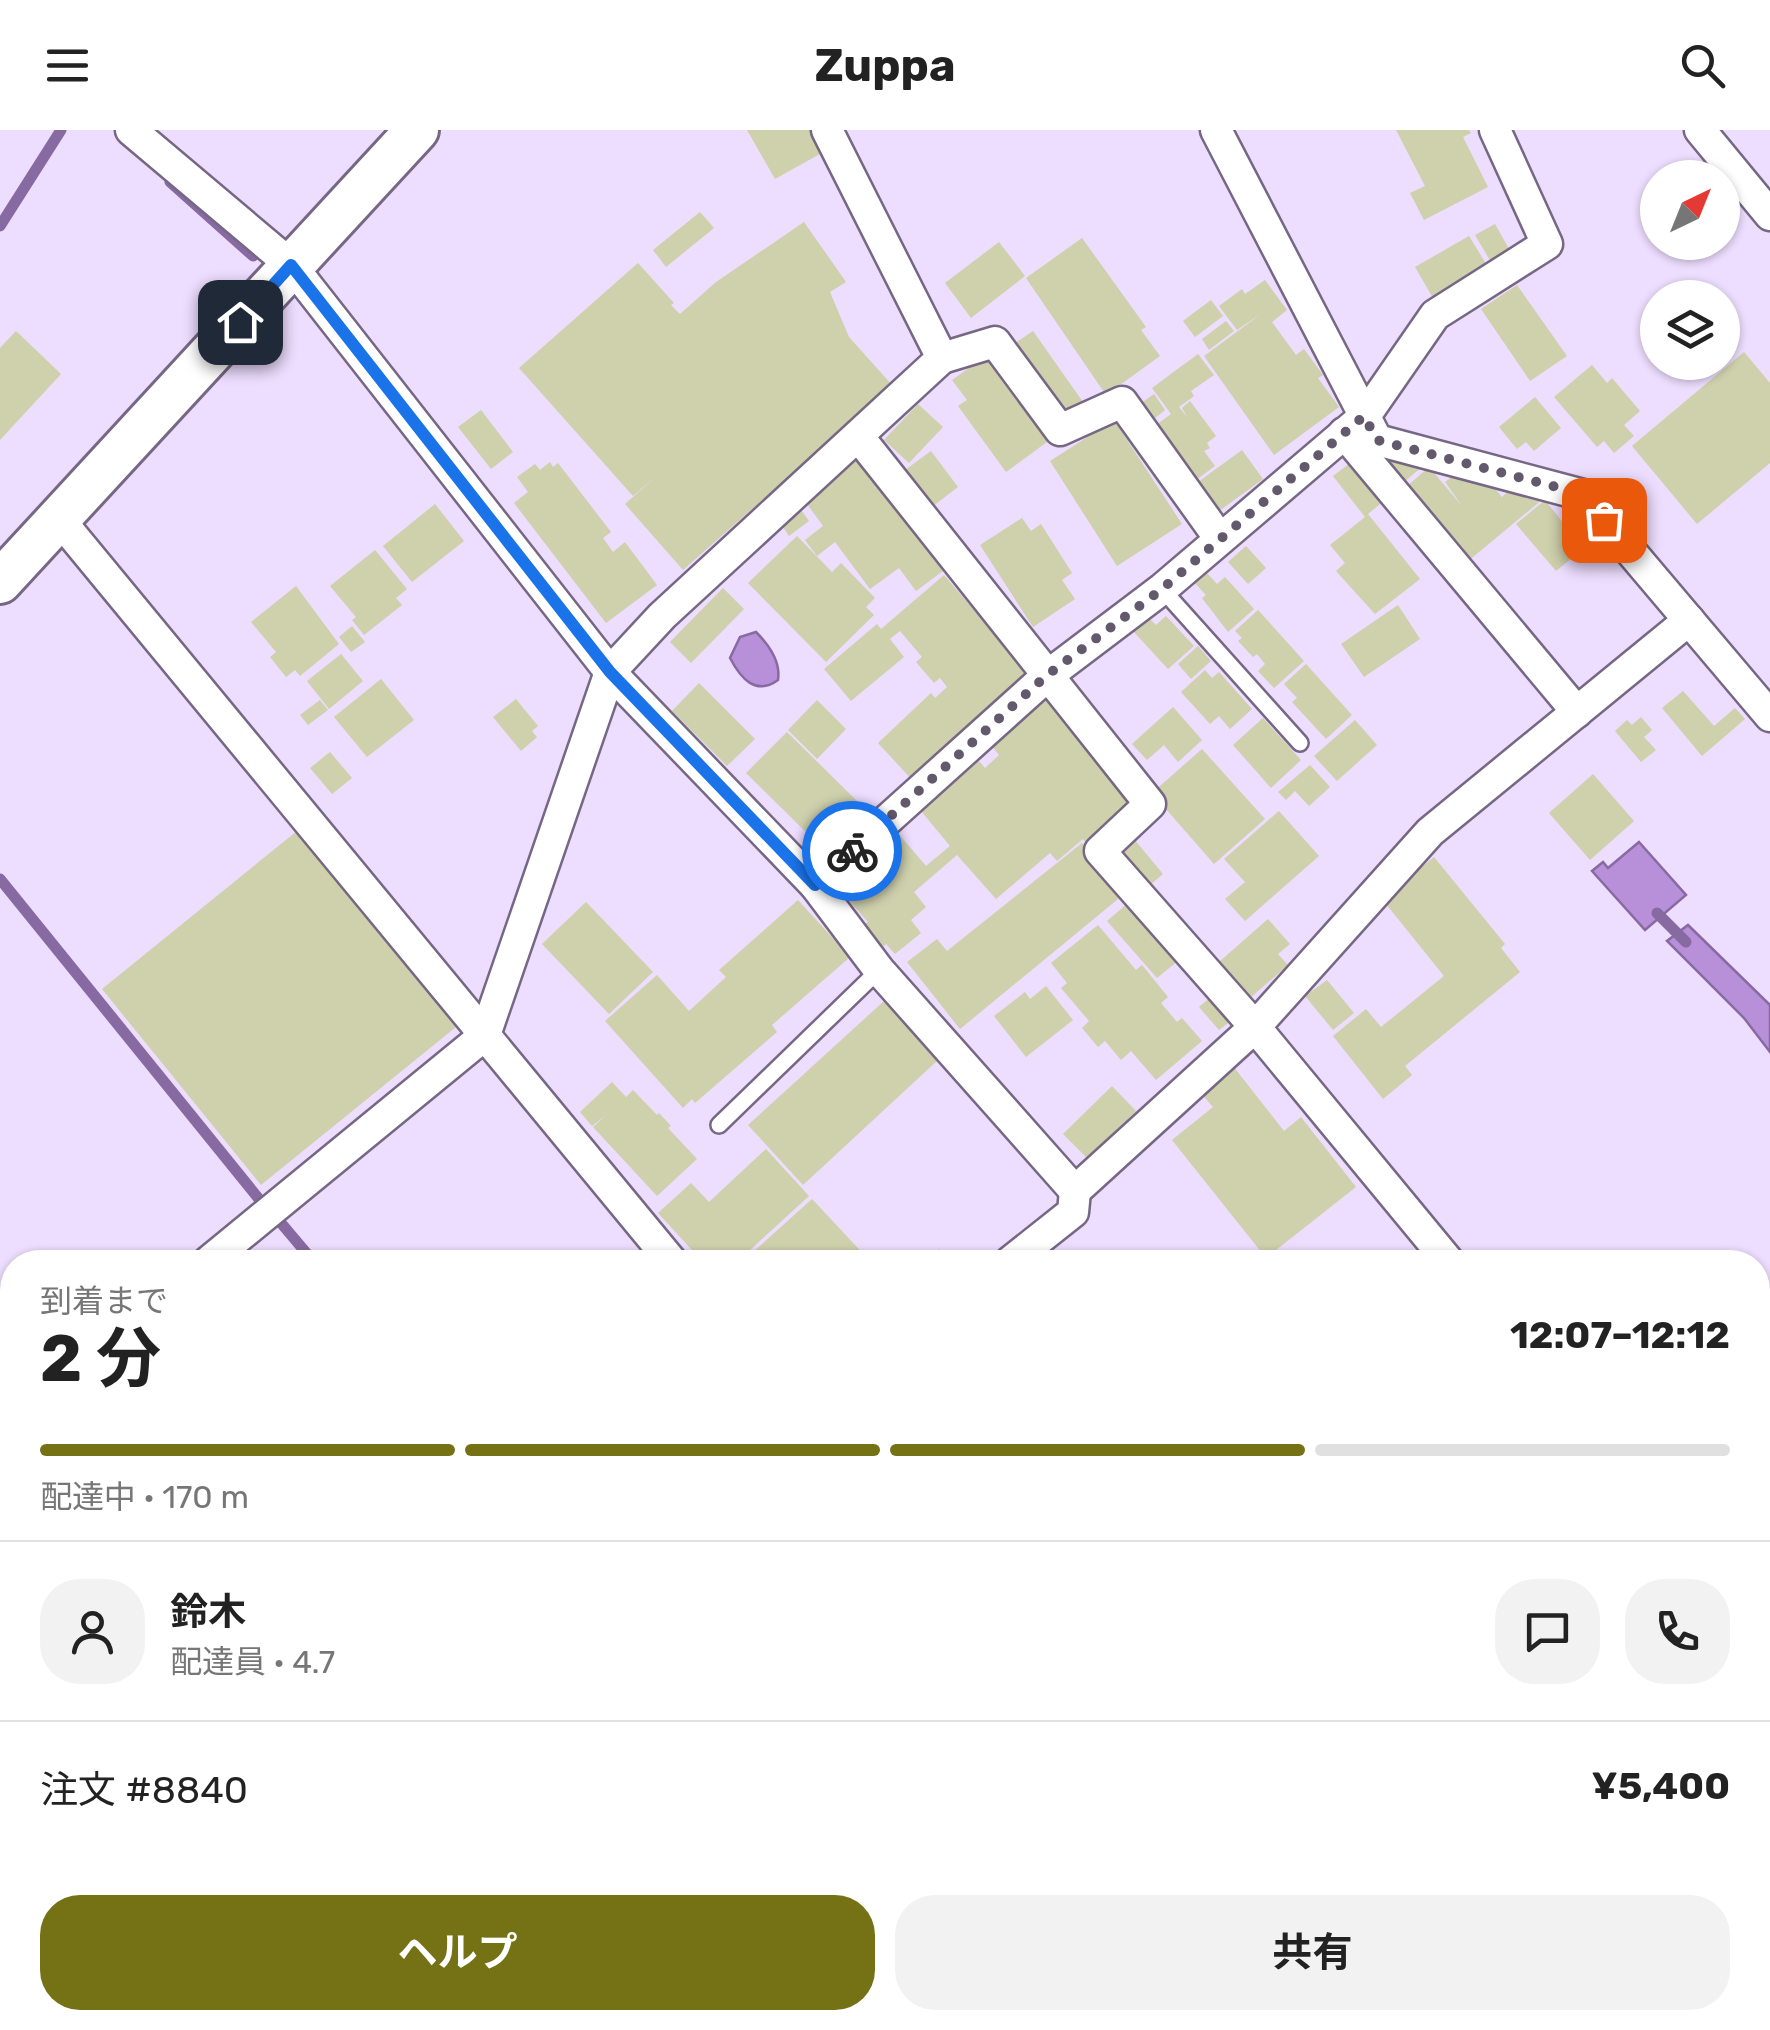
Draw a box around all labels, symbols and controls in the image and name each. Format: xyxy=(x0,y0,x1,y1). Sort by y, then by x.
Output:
icon: menu xyxy=(40,38,95,93)
icon: search xyxy=(1675,38,1730,93)
text: Zuppa xyxy=(814,39,956,92)
north arrow xyxy=(1640,160,1740,260)
map controls xyxy=(1640,160,1740,380)
pin xyxy=(198,280,283,365)
button: layers xyxy=(1640,280,1740,380)
icon: home xyxy=(213,295,268,350)
pin xyxy=(1562,478,1647,563)
icon: bag xyxy=(1577,493,1632,548)
courier xyxy=(802,801,902,901)
icon: bike xyxy=(825,824,880,879)
text: 到着まで xyxy=(40,1282,168,1320)
text: 12:07–12:12 xyxy=(1510,1312,1730,1358)
text: 2 分 xyxy=(40,1320,161,1397)
text: 配達中 · 170 m xyxy=(40,1478,249,1516)
button: person xyxy=(40,1579,145,1684)
button: chat xyxy=(1495,1579,1600,1684)
button: phone xyxy=(1625,1579,1730,1684)
text: 鈴木 xyxy=(170,1589,246,1635)
text: 配達員 · 4.7 xyxy=(170,1643,335,1681)
text: ¥5,400 xyxy=(1591,1763,1730,1809)
text: 注文 #8840 xyxy=(40,1767,248,1813)
button: ヘルプ xyxy=(40,1895,875,2010)
button: 共有 xyxy=(895,1895,1730,2010)

